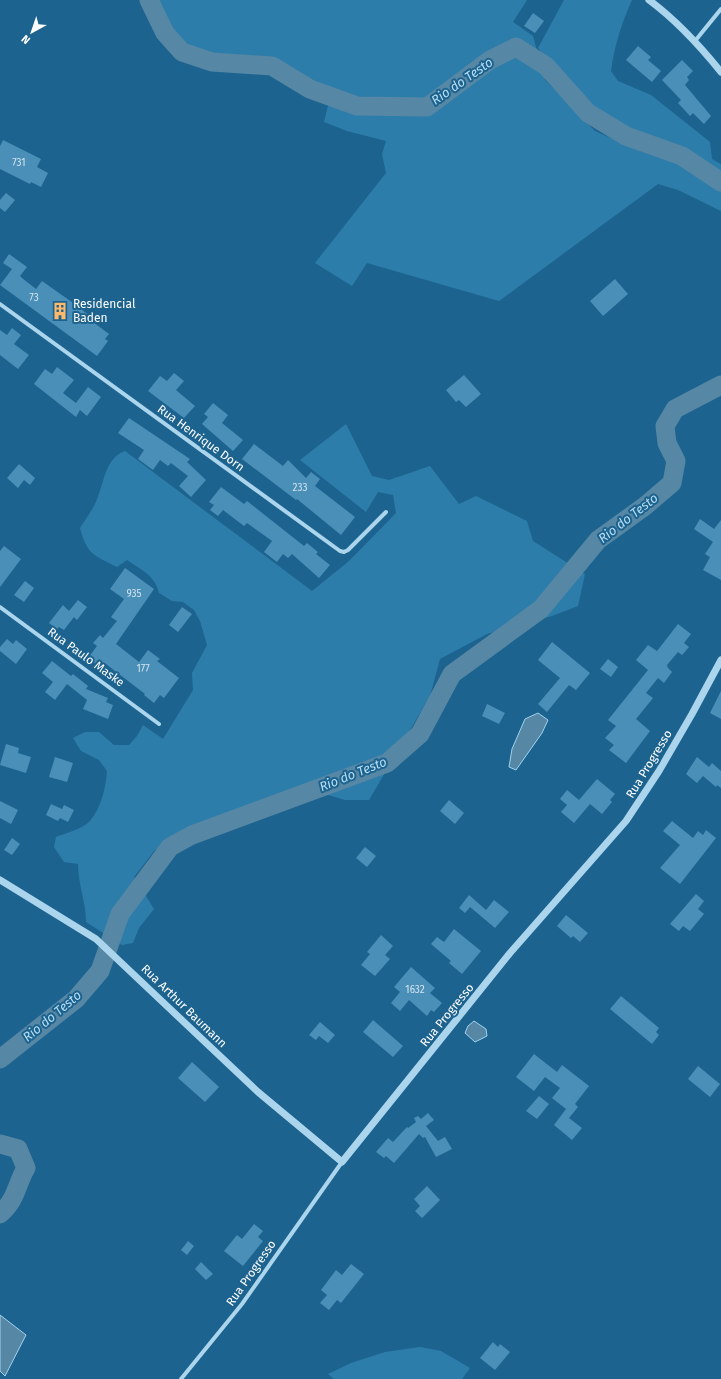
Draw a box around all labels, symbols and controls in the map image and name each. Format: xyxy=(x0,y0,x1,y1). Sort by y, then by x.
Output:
north arrow xyxy=(12,12,52,52)
text: N xyxy=(19,32,33,47)
water label: Rio do Testo xyxy=(428,54,496,108)
house number: 731 xyxy=(12,157,26,169)
house number: 73 xyxy=(29,292,39,304)
place label: Residencial Baden xyxy=(73,297,136,325)
building icon: Residencial Baden xyxy=(50,301,70,321)
street label: Rua Henrique Dorn xyxy=(155,402,247,474)
house number: 233 xyxy=(293,482,307,494)
water label: Rio do Testo xyxy=(595,490,661,546)
house number: 935 xyxy=(126,588,142,600)
street label: Rua Paulo Maske xyxy=(45,624,127,690)
house number: 177 xyxy=(136,663,150,675)
street label: Rua Progresso xyxy=(623,727,675,801)
water label: Rio do Testo xyxy=(317,754,389,794)
street label: Rua Arthur Baumann xyxy=(138,962,230,1050)
street label: Rua Progresso xyxy=(417,981,477,1049)
house number: 1632 xyxy=(405,984,425,996)
water label: Rio do Testo xyxy=(20,987,84,1045)
street label: Rua Progresso xyxy=(223,1237,279,1309)

